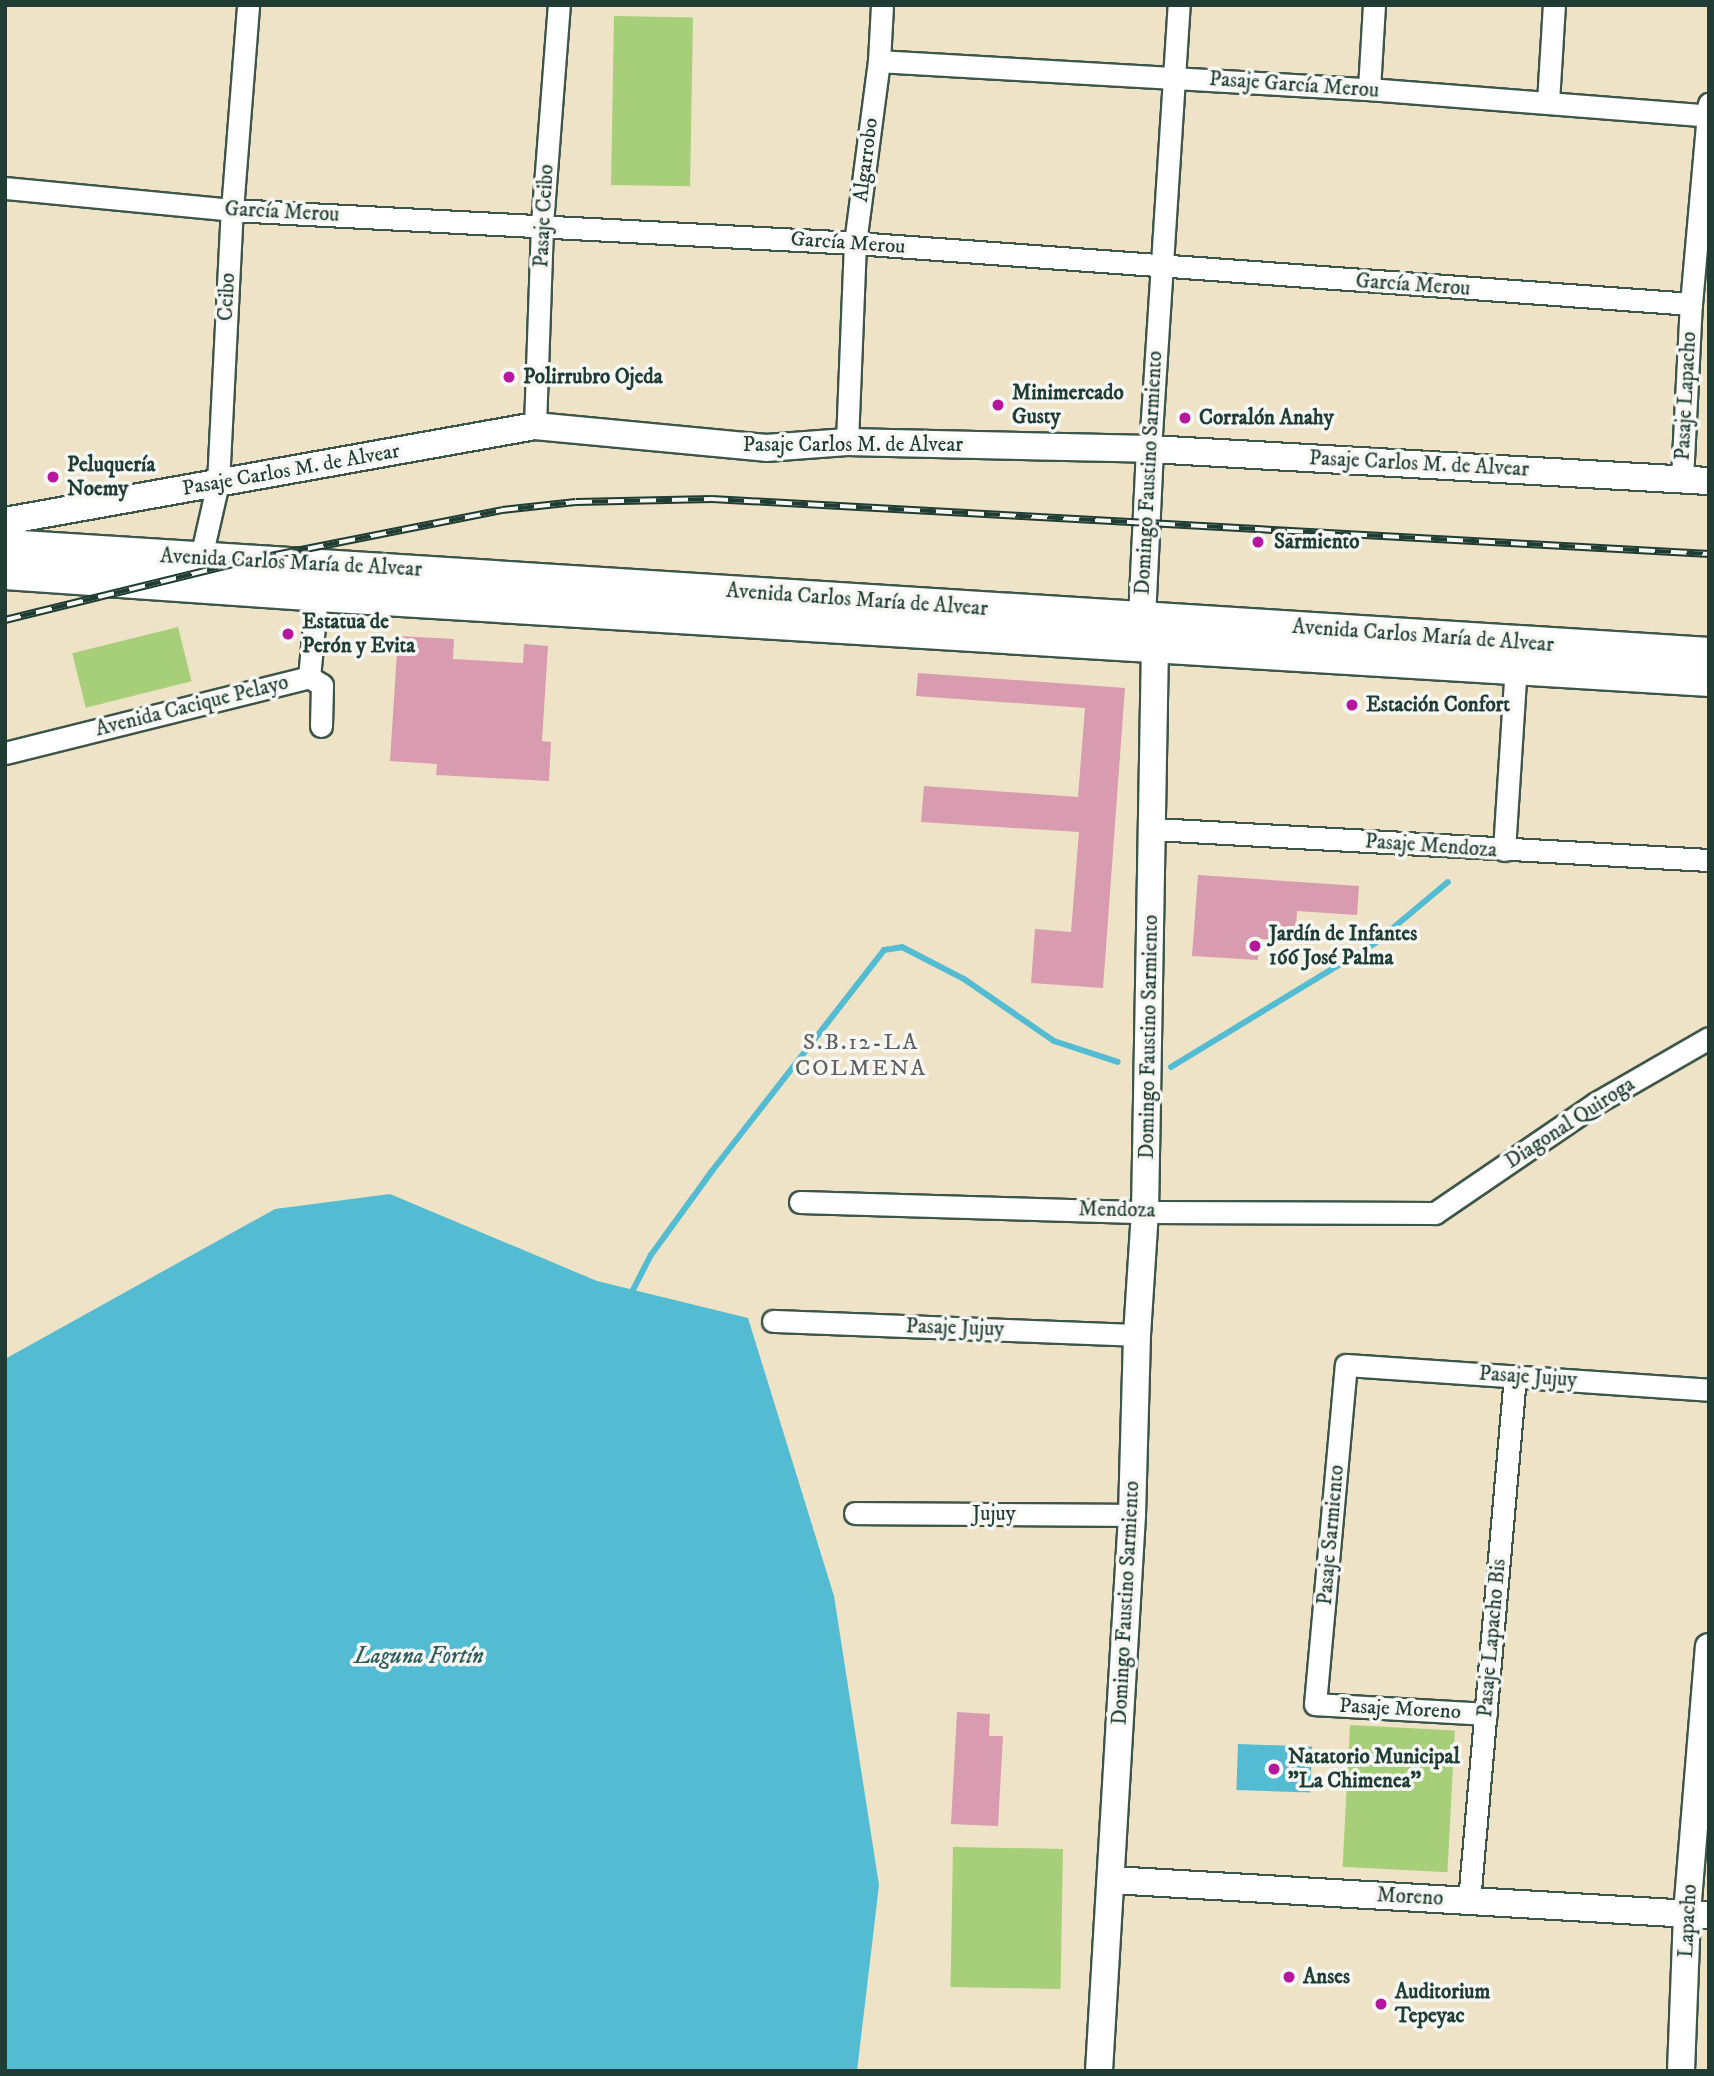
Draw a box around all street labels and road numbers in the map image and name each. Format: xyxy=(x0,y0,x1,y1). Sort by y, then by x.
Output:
street label: Pasaje García Merou xyxy=(1208,66,1380,104)
street label: Algarrobo xyxy=(848,116,884,204)
street label: Pasaje Ceibo xyxy=(529,164,559,268)
street label: García Merou xyxy=(224,196,340,228)
street label: García Merou xyxy=(790,226,906,260)
street label: García Merou xyxy=(1355,268,1471,302)
street label: Ceibo xyxy=(213,272,241,322)
street label: Pasaje Lapacho xyxy=(1670,331,1702,461)
street label: Domingo Faustino Sarmiento xyxy=(1130,350,1168,596)
street label: Pasaje Carlos M. de Alvear xyxy=(743,432,963,458)
street label: Pasaje Carlos M. de Alvear xyxy=(180,438,402,502)
street label: Pasaje Carlos M. de Alvear xyxy=(1308,446,1530,482)
street label: Avenida Carlos María de Alvear xyxy=(159,544,423,582)
street label: Avenida Carlos María de Alvear xyxy=(725,578,989,622)
street label: Avenida Carlos María de Alvear xyxy=(1291,614,1555,658)
street label: Avenida Cacique Pelayo xyxy=(93,670,291,742)
street label: Pasaje Mendoza xyxy=(1364,829,1498,863)
street label: Domingo Faustino Sarmiento xyxy=(1134,915,1164,1159)
street label: Diagonal Quiroga xyxy=(1500,1072,1640,1174)
street label: Mendoza xyxy=(1078,1197,1156,1223)
street label: Pasaje Jujuy xyxy=(905,1314,1005,1342)
street label: Pasaje Jujuy xyxy=(1478,1361,1578,1393)
street label: Pasaje Sarmiento xyxy=(1312,1464,1350,1606)
street label: Domingo Faustino Sarmiento xyxy=(1107,1480,1145,1726)
street label: Jujuy xyxy=(972,1501,1016,1527)
street label: Pasaje Lapacho Bis xyxy=(1473,1558,1511,1718)
street label: Pasaje Moreno xyxy=(1338,1693,1462,1725)
street label: Moreno xyxy=(1376,1883,1444,1911)
street label: Lapacho xyxy=(1673,1884,1703,1958)

